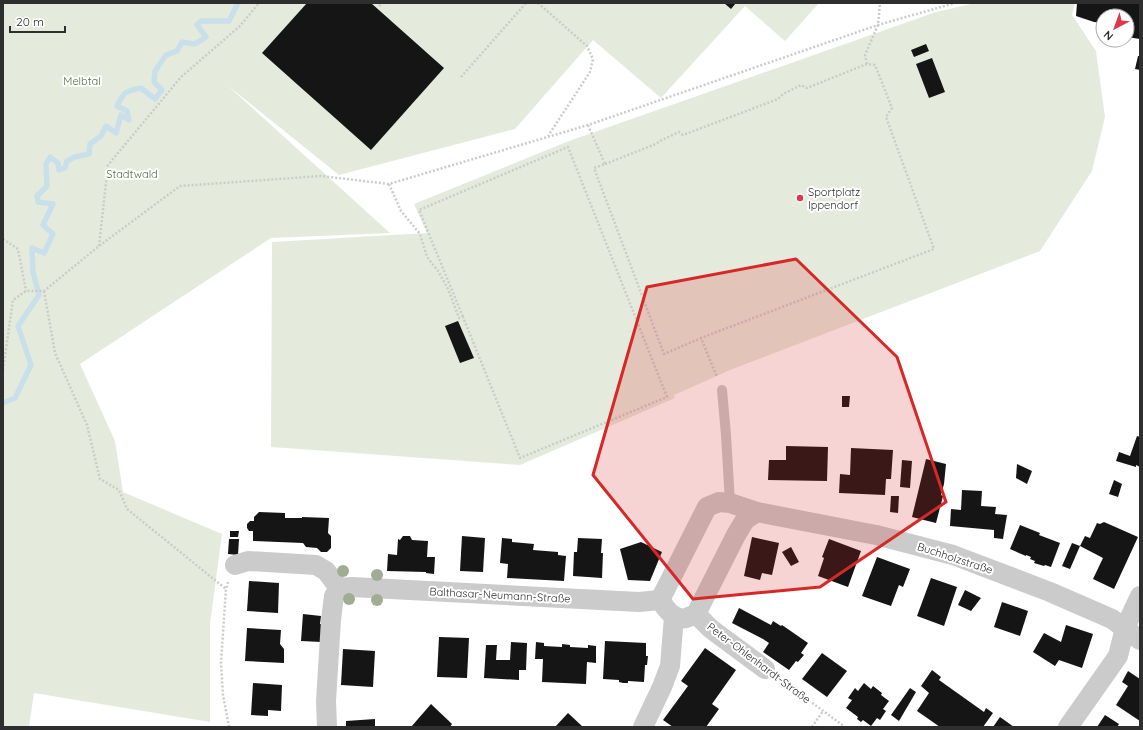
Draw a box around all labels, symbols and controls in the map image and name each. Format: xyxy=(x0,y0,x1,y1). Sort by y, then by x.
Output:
scale bar xyxy=(10,8,65,34)
north arrow xyxy=(1095,8,1135,48)
text: 20 m xyxy=(16,14,44,29)
text: N xyxy=(1101,28,1116,43)
park label: Melbtal xyxy=(63,74,101,88)
park label: Stadtwald xyxy=(106,167,158,181)
place label: Sportplatz Ippendorf xyxy=(808,185,860,212)
marker: Sportplatz Ippendorf xyxy=(795,193,805,203)
street label: Buchholzstraße xyxy=(915,539,995,577)
street label: Balthasar-Neumann-Straße xyxy=(429,584,571,606)
street label: Peter-Ohlenhardt-Straße xyxy=(705,620,813,706)

